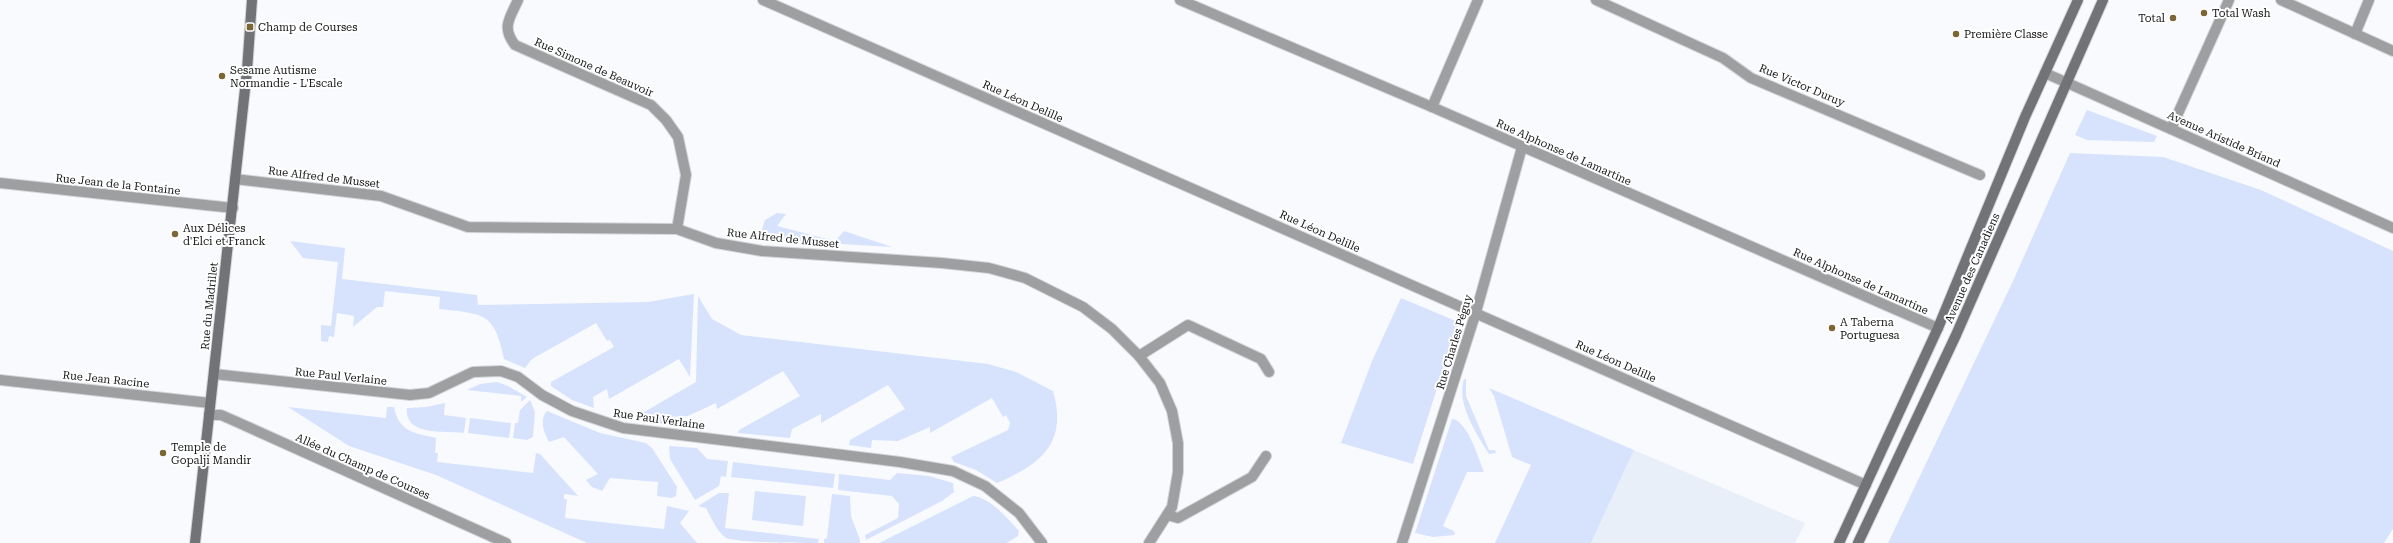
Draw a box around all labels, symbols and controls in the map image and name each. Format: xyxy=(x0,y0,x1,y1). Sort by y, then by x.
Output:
place label: Total Wash xyxy=(2212,7,2271,20)
marker: Total Wash xyxy=(2199,8,2209,18)
place label: Total xyxy=(2138,12,2166,25)
marker: Total xyxy=(2168,13,2178,23)
place label: Champ de Courses xyxy=(258,21,357,34)
marker: Champ de Courses xyxy=(245,22,255,32)
place label: Première Classe xyxy=(1964,28,2048,41)
marker: Première Classe xyxy=(1951,29,1961,39)
street label: Rue Simone de Beauvoir xyxy=(532,35,656,100)
street label: Rue Victor Duruy xyxy=(1757,62,1847,110)
place label: Sesame Autisme Normandie - L'Escale xyxy=(230,64,342,90)
marker: Sesame Autisme Normandie - L'Escale xyxy=(217,71,227,81)
street label: Rue Léon Delille xyxy=(980,78,1065,125)
street label: Avenue Aristide Briand xyxy=(2165,109,2282,170)
street label: Rue Alphonse de Lamartine xyxy=(1494,117,1633,188)
street label: Rue Alfred de Musset xyxy=(267,164,381,191)
street label: Rue Jean de la Fontaine xyxy=(55,171,181,198)
street label: Rue Léon Delille xyxy=(1277,208,1362,255)
street label: Avenue des Canadiens xyxy=(1942,211,2003,325)
place label: Aux Délices d'Elci et Franck xyxy=(183,222,265,248)
street label: Rue Alfred de Musset xyxy=(726,226,840,251)
marker: Aux Délices d'Elci et Franck xyxy=(170,229,180,239)
street label: Rue Alphonse de Lamartine xyxy=(1791,246,1930,317)
street label: Rue du Madrillet xyxy=(198,262,221,351)
street label: Rue Charles Péguy xyxy=(1434,293,1475,391)
place label: A Taberna Portuguesa xyxy=(1840,316,1900,342)
marker: A Taberna Portuguesa xyxy=(1827,323,1837,333)
street label: Rue Léon Delille xyxy=(1573,338,1658,385)
street label: Rue Paul Verlaine xyxy=(294,365,388,388)
street label: Rue Jean Racine xyxy=(62,368,150,391)
street label: Rue Paul Verlaine xyxy=(612,407,706,432)
street label: Allée du Champ de Courses xyxy=(294,431,432,502)
place label: Temple de Gopalji Mandir xyxy=(171,441,252,467)
marker: Temple de Gopalji Mandir xyxy=(158,448,168,458)

